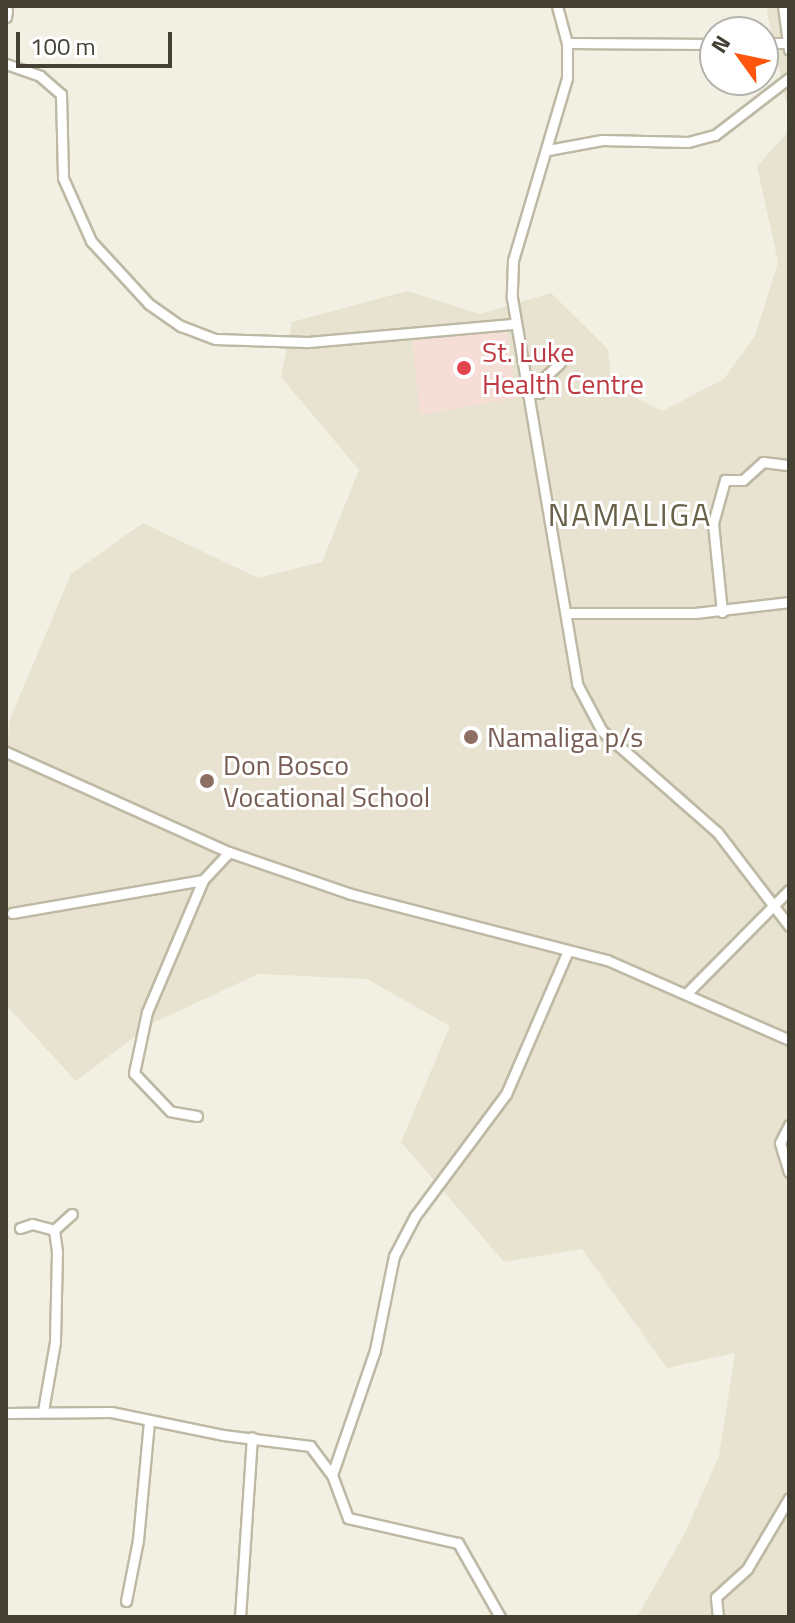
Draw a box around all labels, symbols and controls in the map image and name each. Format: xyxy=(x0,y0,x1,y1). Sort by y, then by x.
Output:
scale bar xyxy=(20,16,176,66)
north arrow xyxy=(699,16,779,96)
text: 100 m xyxy=(30,28,96,64)
text: N xyxy=(702,28,739,60)
place label: St. Luke Health Centre xyxy=(482,335,644,401)
marker: St. Luke Health Centre xyxy=(453,357,475,379)
district label: NAMALIGA xyxy=(548,495,712,533)
place label: Namaliga p/s xyxy=(487,720,643,754)
marker: Namaliga p/s xyxy=(462,728,480,746)
place label: Don Bosco Vocational School xyxy=(223,748,430,814)
marker: Don Bosco Vocational School xyxy=(198,772,216,790)

